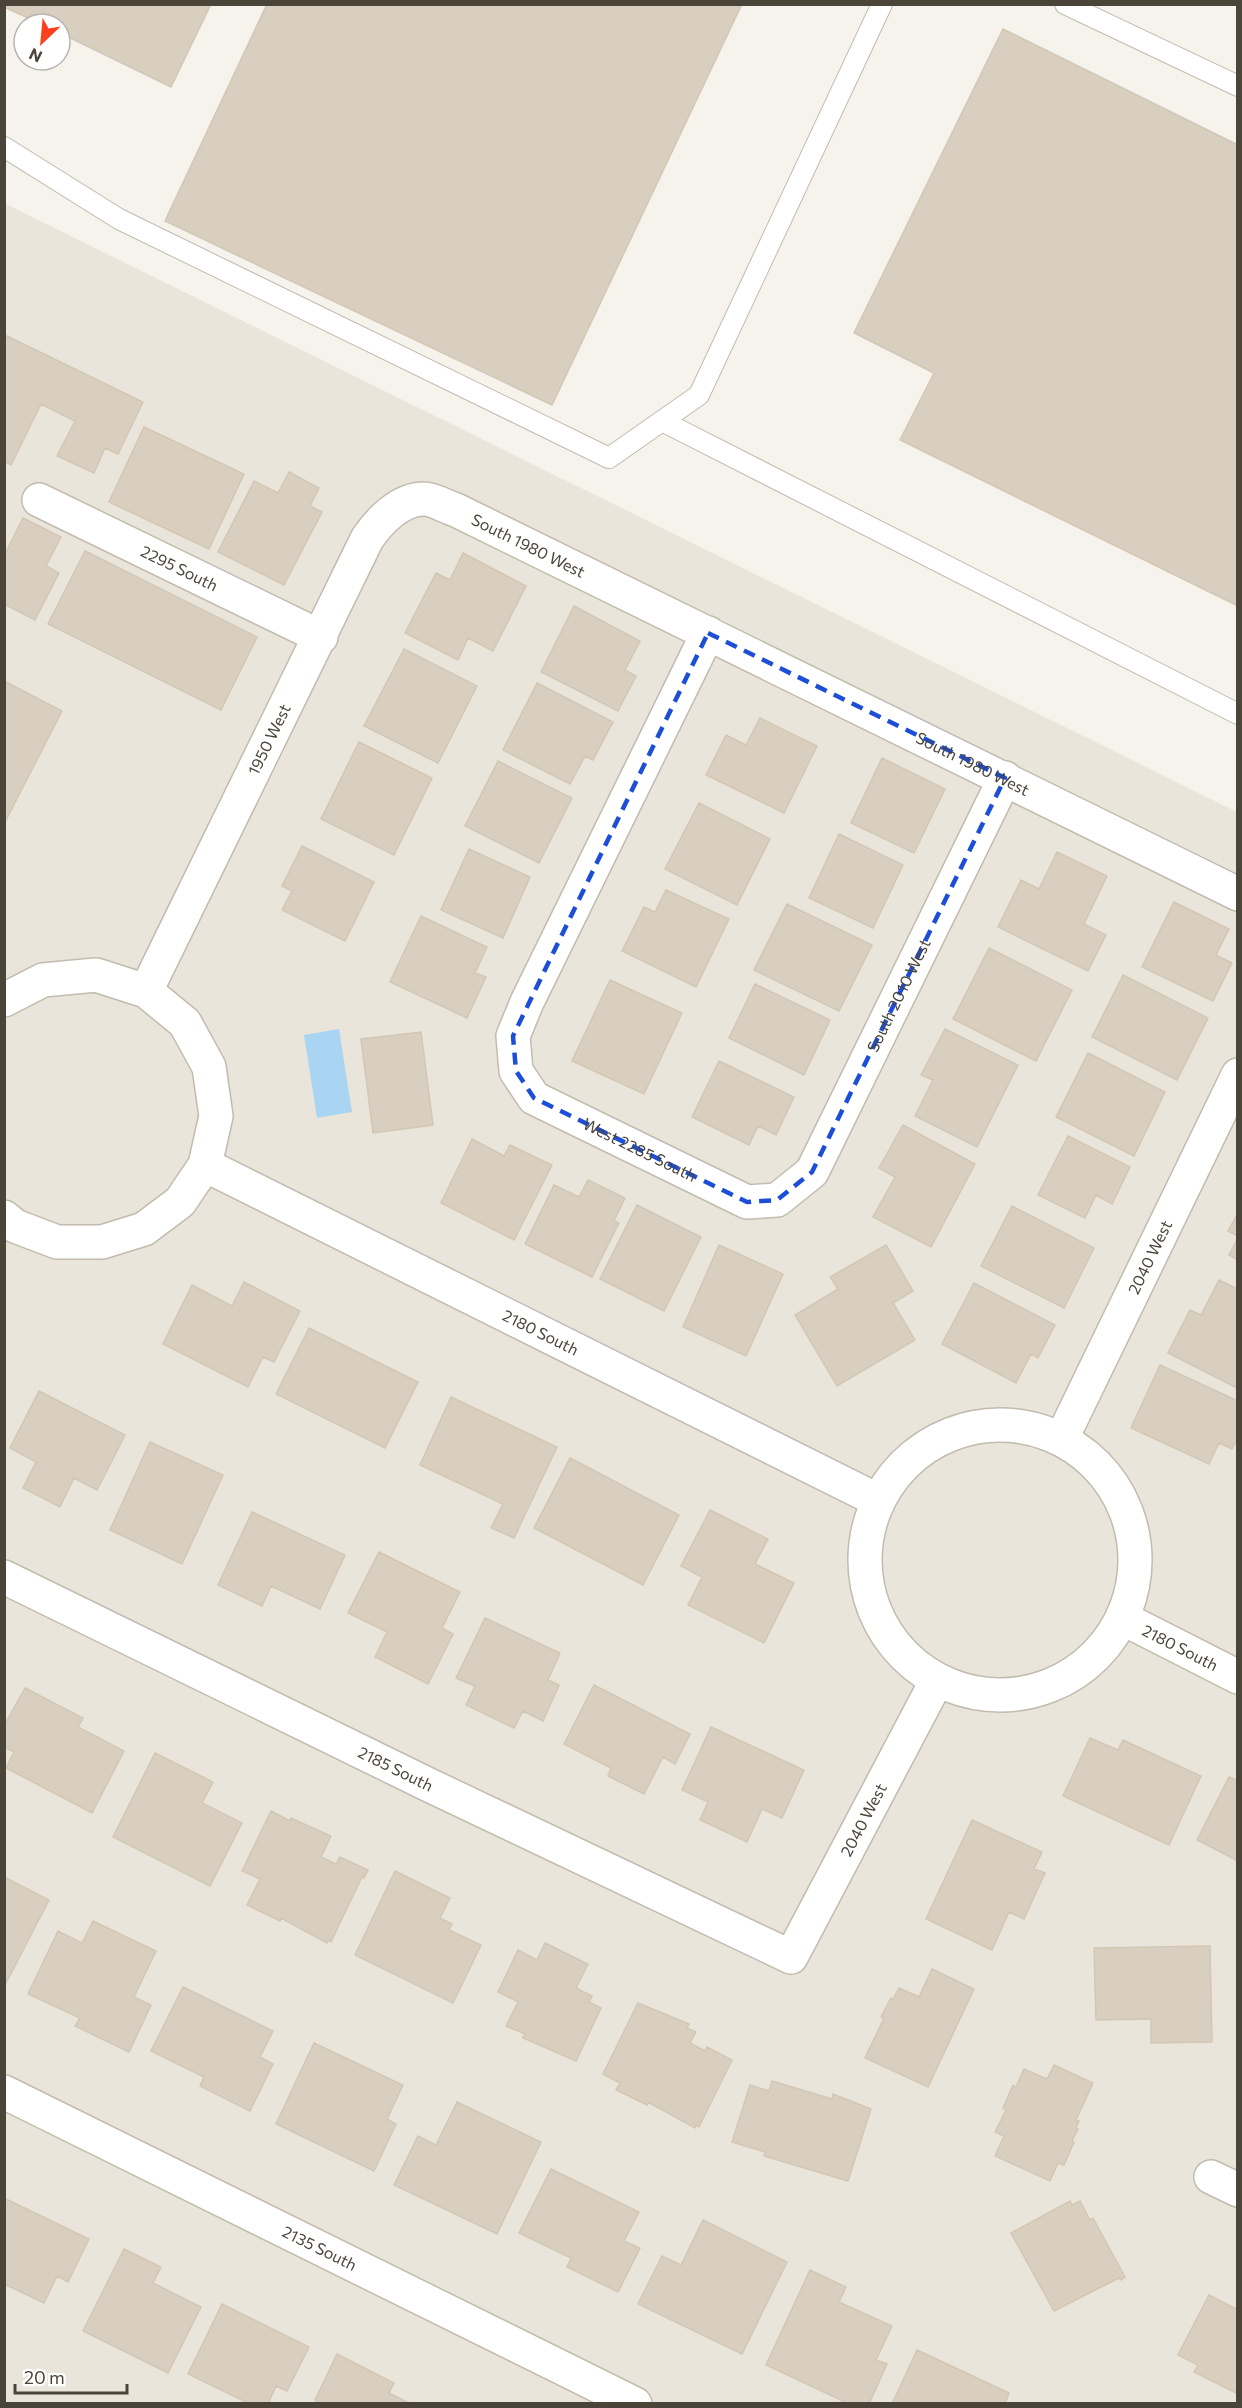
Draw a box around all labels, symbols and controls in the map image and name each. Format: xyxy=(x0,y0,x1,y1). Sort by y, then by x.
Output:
north arrow xyxy=(12,12,72,72)
text: N xyxy=(26,45,45,67)
street label: South 1980 West xyxy=(469,509,589,581)
street label: 2295 South xyxy=(138,541,221,594)
street label: 1950 West xyxy=(243,700,294,778)
street label: South 1980 West xyxy=(913,727,1033,799)
street label: South 2010 West xyxy=(862,935,934,1055)
street label: West 2285 South xyxy=(580,1113,700,1185)
street label: 2040 West xyxy=(1123,1216,1175,1297)
street label: 2180 South xyxy=(500,1305,582,1359)
street label: 2180 South xyxy=(1139,1620,1221,1674)
street label: 2185 South xyxy=(355,1742,437,1795)
street label: 2040 West xyxy=(836,1779,890,1859)
street label: 2135 South xyxy=(279,2221,360,2274)
scale bar xyxy=(15,2357,128,2395)
text: 20 m xyxy=(24,2366,65,2388)

